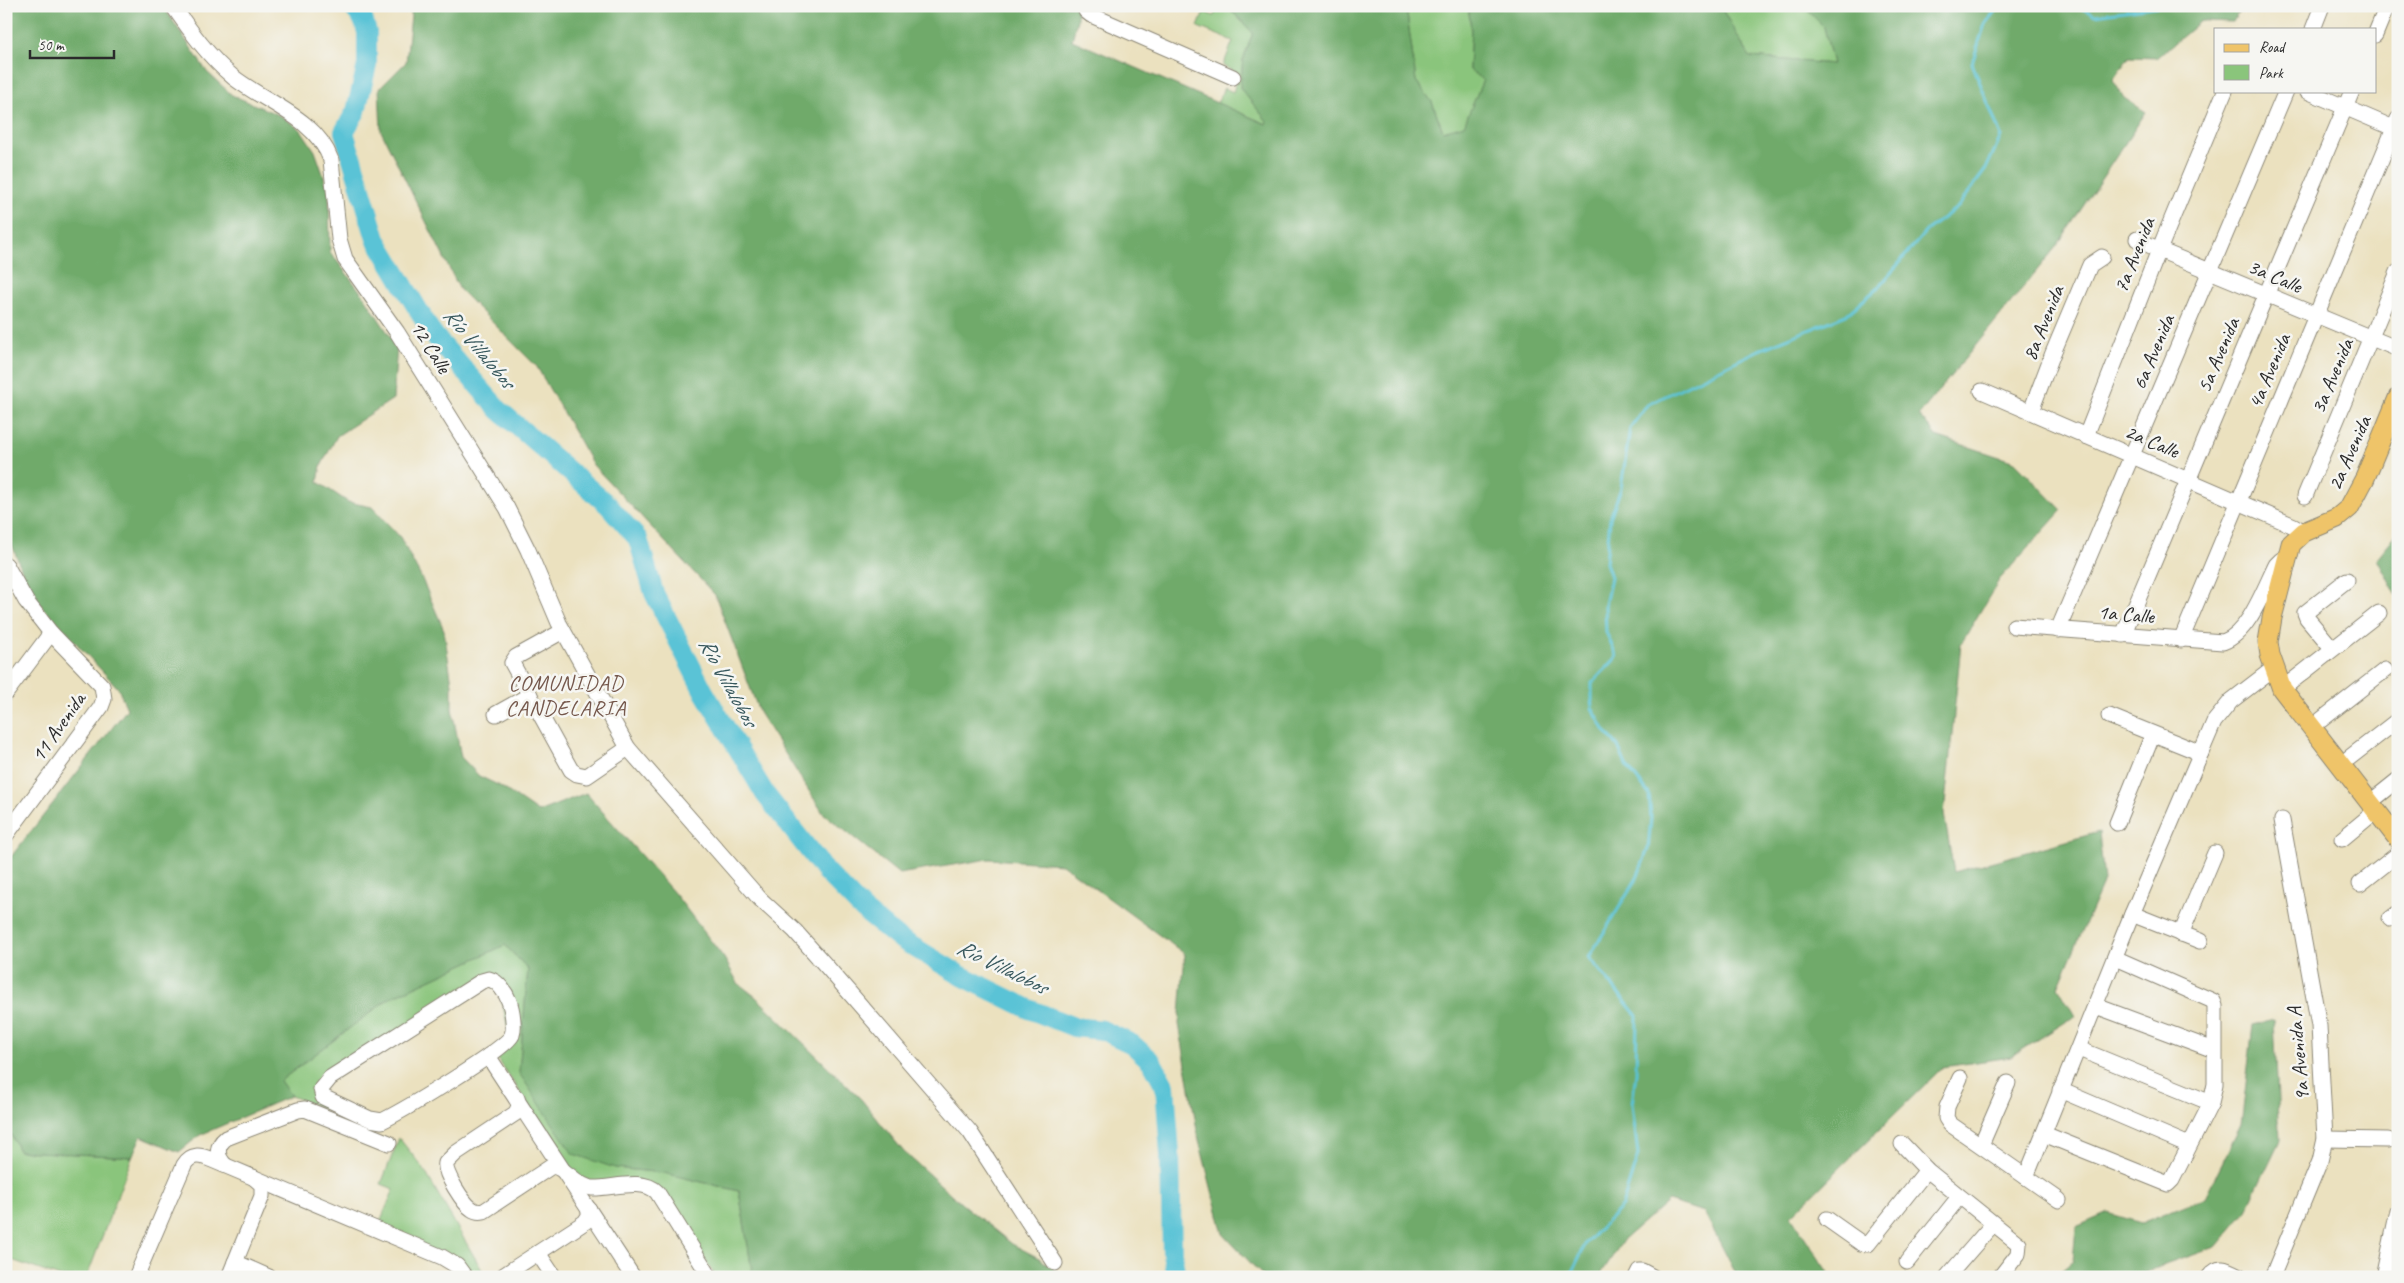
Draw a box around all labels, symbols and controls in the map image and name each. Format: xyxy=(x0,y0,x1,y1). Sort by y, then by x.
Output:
scale bar xyxy=(30,28,114,60)
legend xyxy=(2214,28,2376,92)
text: 50 m xyxy=(38,36,65,55)
text: Road xyxy=(2259,38,2286,57)
text: Park xyxy=(2259,64,2284,83)
street label: 7a Avenida xyxy=(2107,212,2161,296)
street label: 3a Calle xyxy=(2244,253,2307,299)
street label: 8a Avenida xyxy=(2016,280,2070,364)
water label: Río Villalobos xyxy=(437,302,523,397)
street label: 6a Avenida xyxy=(2126,309,2181,393)
street label: 5a Avenida xyxy=(2191,312,2246,396)
street label: 12 Calle xyxy=(405,316,458,379)
street label: 4a Avenida xyxy=(2242,328,2297,412)
street label: 3a Avenida xyxy=(2305,333,2360,417)
street label: 2a Avenida xyxy=(2321,410,2378,494)
street label: 2a Calle xyxy=(2121,418,2184,464)
street label: 1a Calle xyxy=(2097,599,2156,629)
water label: Río Villalobos xyxy=(692,633,765,734)
district label: COMUNIDAD CANDELARIA xyxy=(506,669,626,722)
street label: 11 Avenida xyxy=(25,685,93,767)
water label: Río Villalobos xyxy=(952,933,1055,1002)
street label: 9a Avenida A xyxy=(2281,1004,2315,1102)

